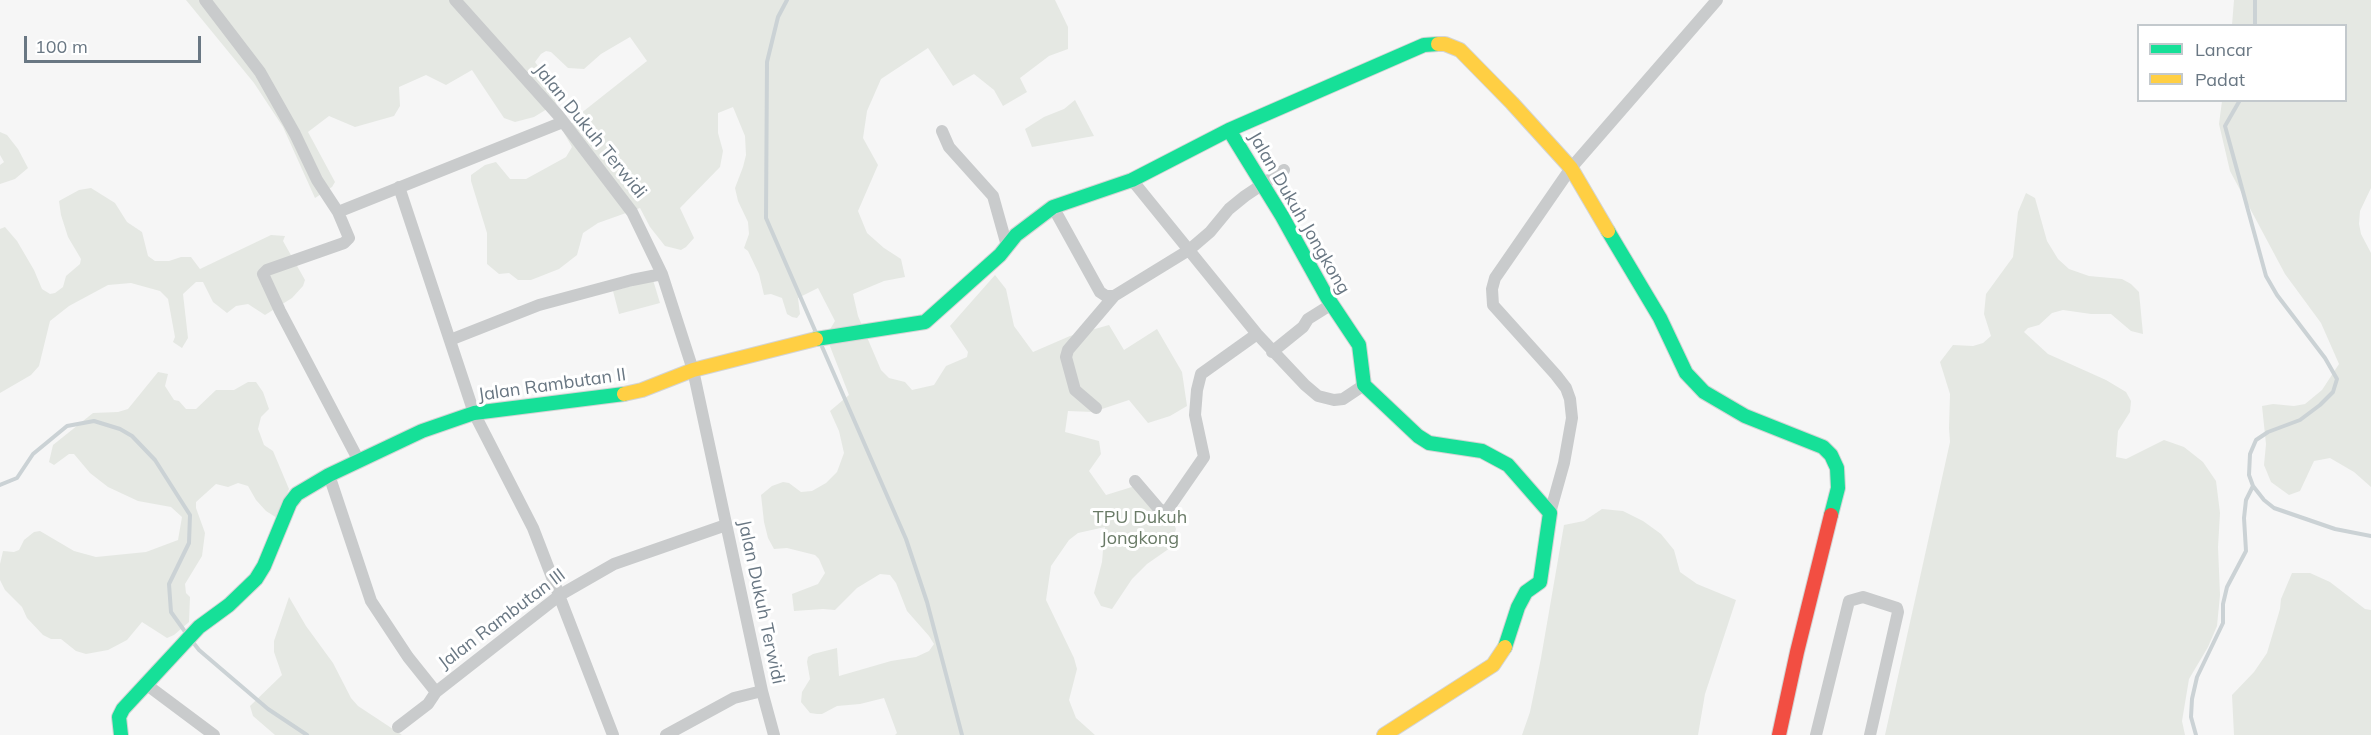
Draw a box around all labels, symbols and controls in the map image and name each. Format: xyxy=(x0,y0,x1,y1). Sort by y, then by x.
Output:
scale bar xyxy=(27,24,204,62)
legend xyxy=(2137,24,2347,102)
text: 100 m xyxy=(35,35,88,58)
text: Lancar xyxy=(2195,38,2252,61)
street label: Jalan Dukuh Terwidi xyxy=(529,59,651,203)
text: Padat xyxy=(2195,68,2245,91)
street label: Jalan Dukuh Jongkong xyxy=(1244,128,1354,298)
street label: Jalan Rambutan II xyxy=(477,364,627,406)
park label: TPU Dukuh Jongkong xyxy=(1093,507,1187,550)
street label: Jalan Dukuh Terwidi xyxy=(733,518,789,686)
street label: Jalan Rambutan III xyxy=(434,564,570,674)

